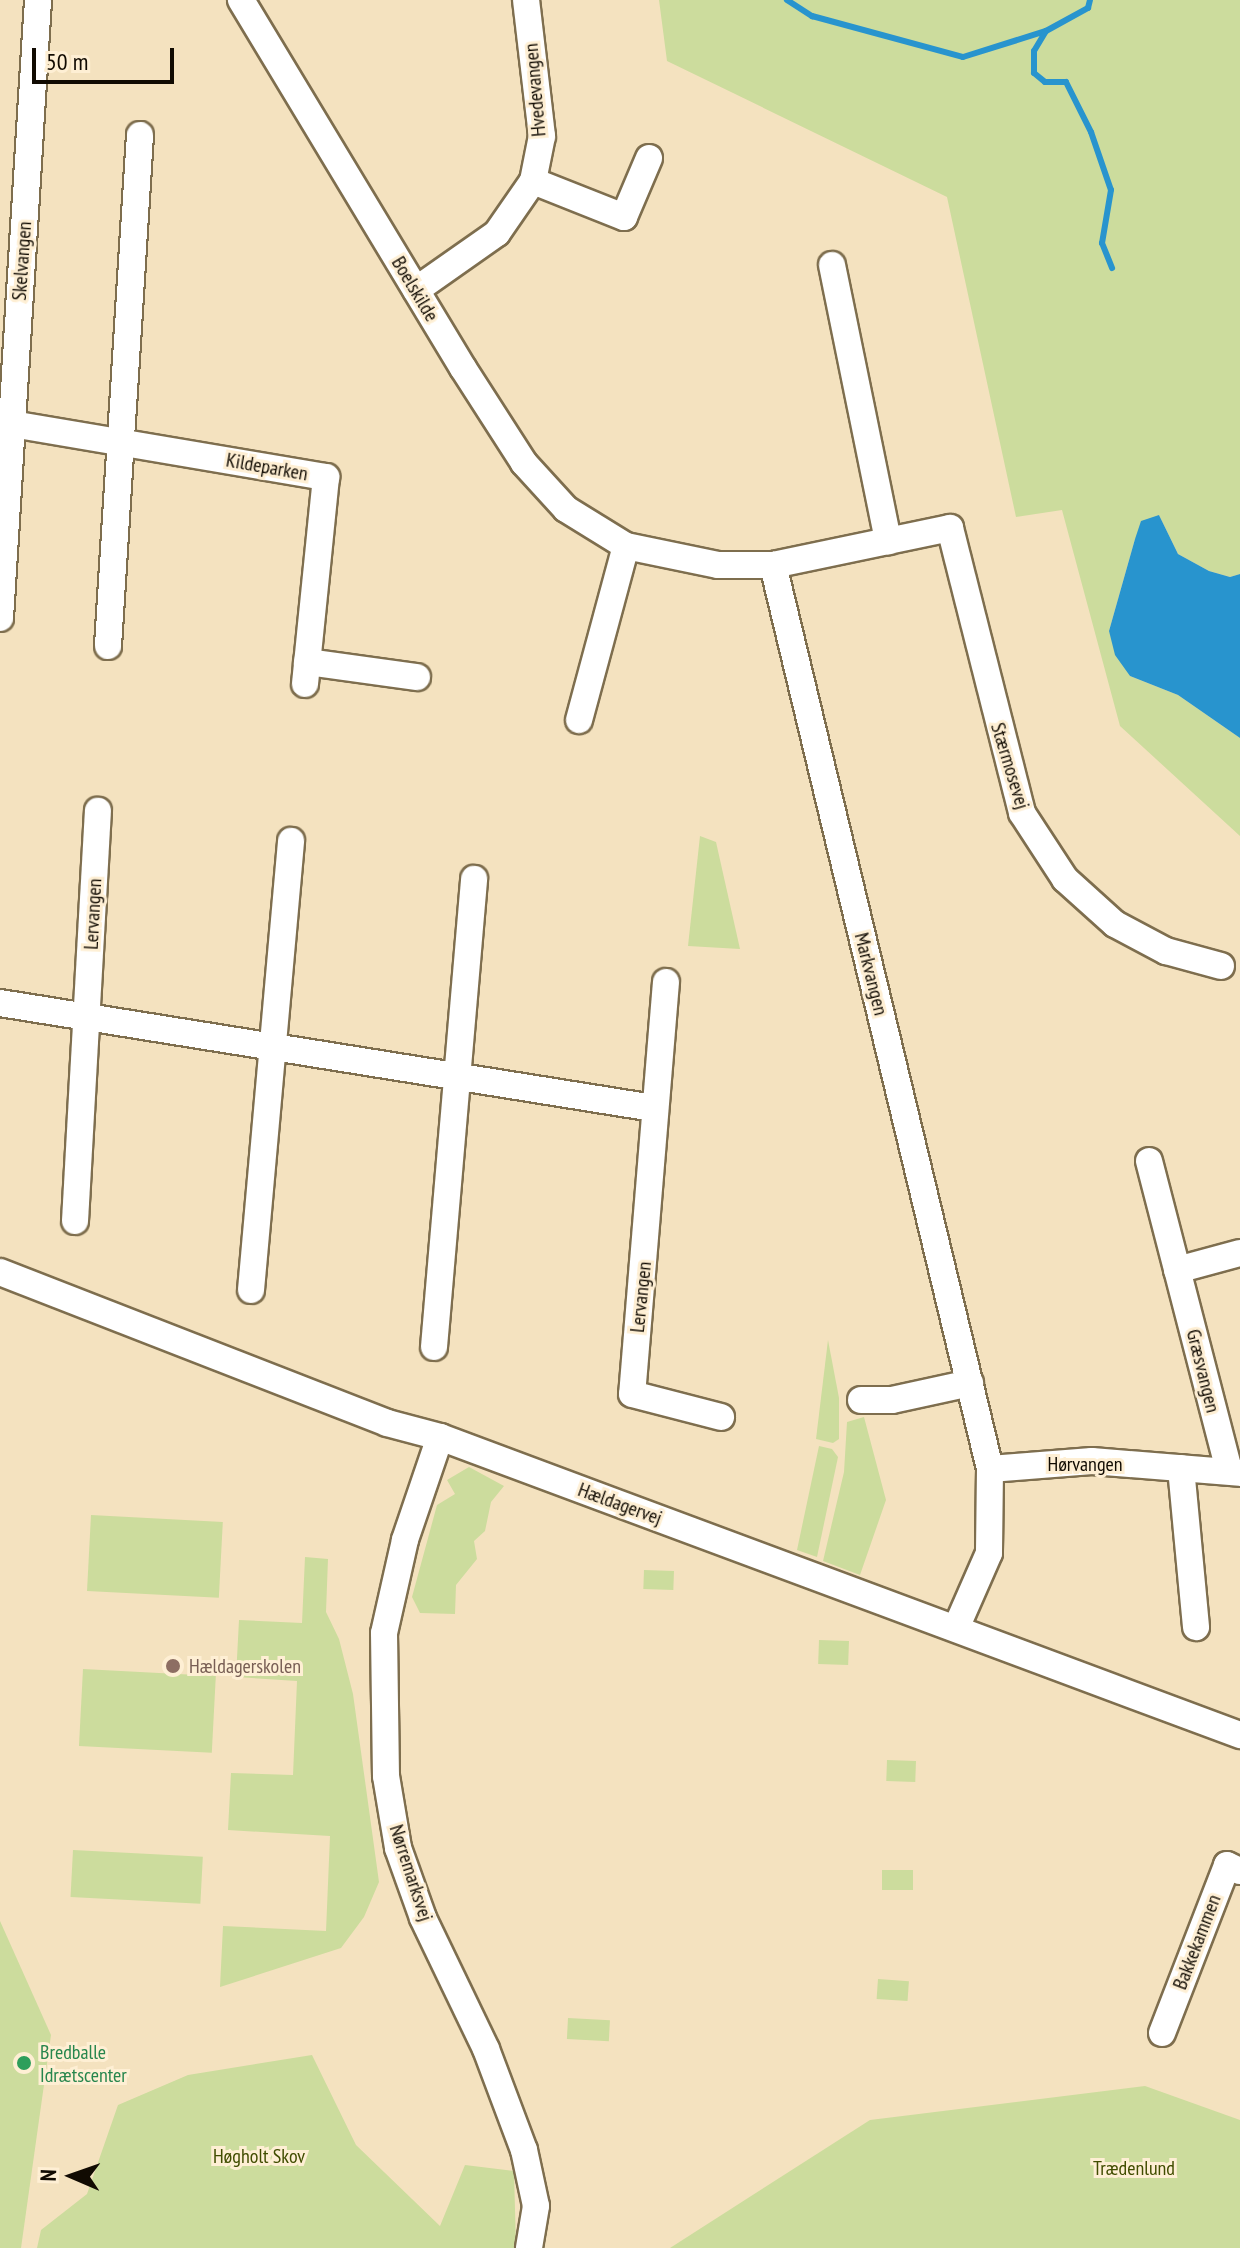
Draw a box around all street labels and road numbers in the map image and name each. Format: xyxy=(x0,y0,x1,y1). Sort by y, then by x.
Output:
street label: Hvedevangen xyxy=(519,42,551,138)
street label: Skelvangen xyxy=(7,221,37,301)
street label: Boelskilde xyxy=(386,252,444,326)
street label: Kildeparken xyxy=(224,448,310,486)
street label: Stærmosevej xyxy=(986,720,1034,812)
street label: Lervangen xyxy=(79,878,107,950)
street label: Markvangen xyxy=(849,930,893,1018)
street label: Lervangen xyxy=(625,1260,657,1334)
street label: Græsvangen xyxy=(1181,1327,1225,1415)
street label: Hørvangen xyxy=(1047,1452,1123,1476)
street label: Hældagervej xyxy=(575,1478,665,1530)
street label: Nørremarksvej xyxy=(384,1822,438,1924)
street label: Bakkekammen xyxy=(1168,1891,1226,1993)

